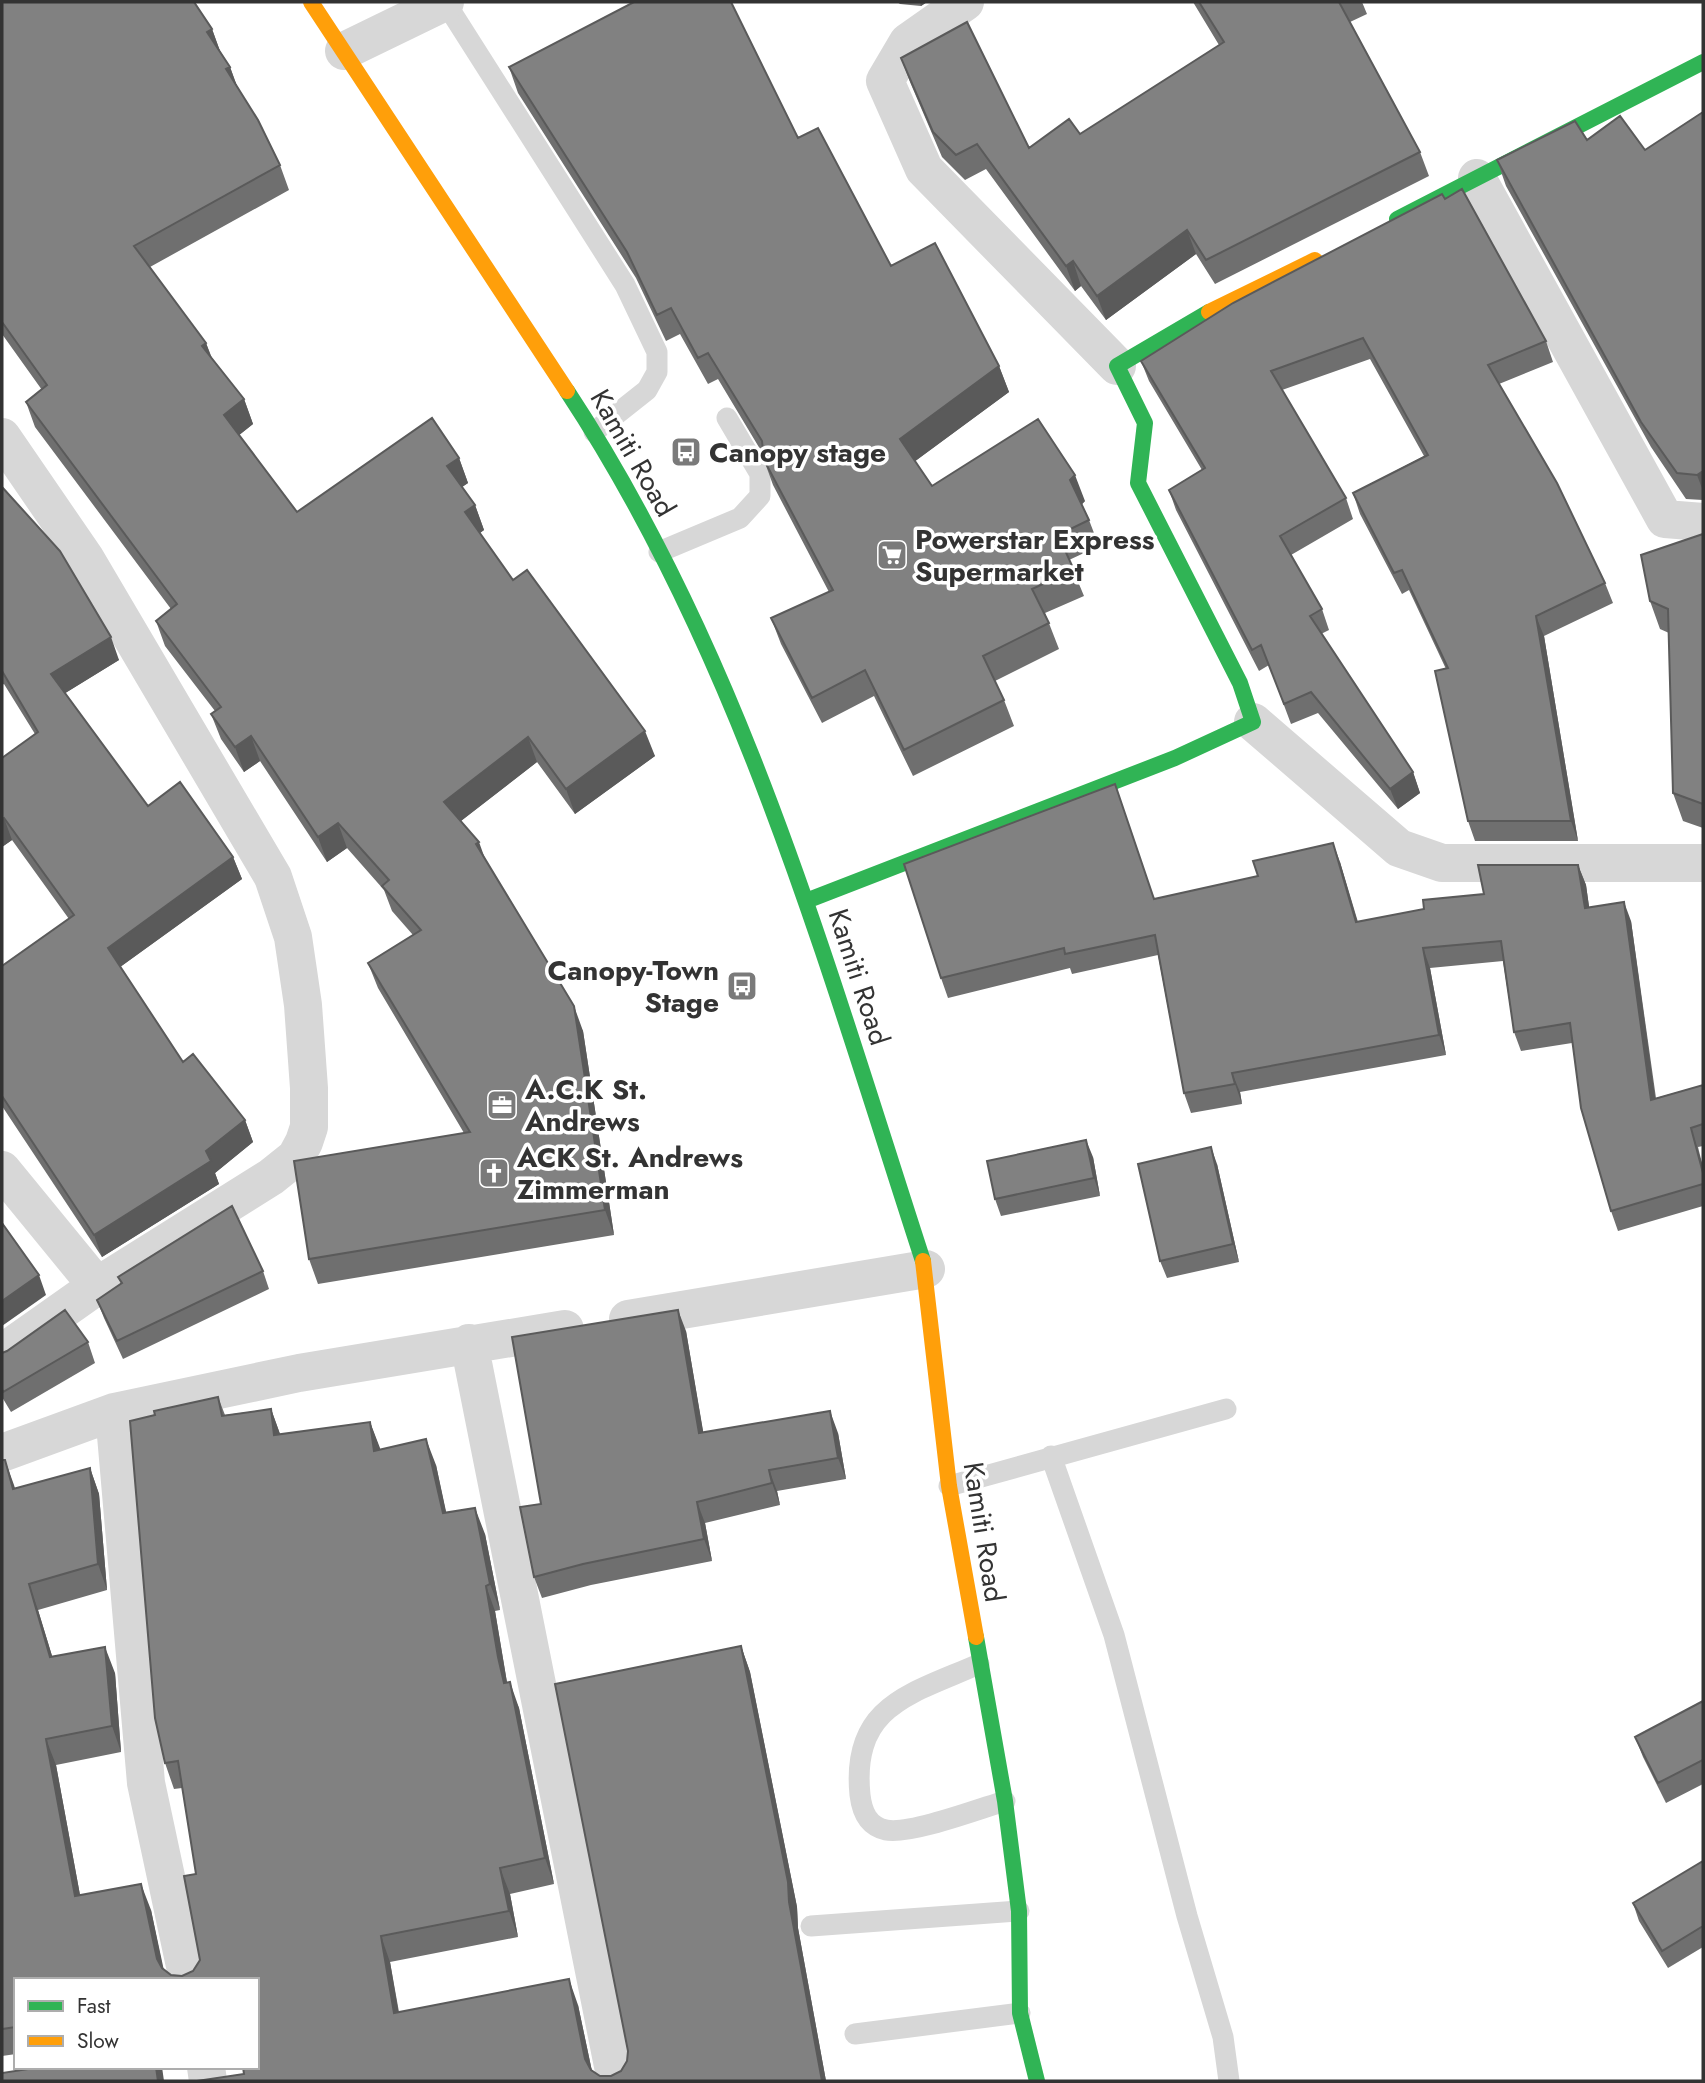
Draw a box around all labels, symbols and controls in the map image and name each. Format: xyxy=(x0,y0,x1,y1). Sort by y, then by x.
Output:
street label: Kamiti Road xyxy=(580,382,686,524)
place label: Canopy stage xyxy=(709,432,886,473)
bus stop icon: Canopy stage xyxy=(669,435,703,469)
place label: Powerstar Express Supermarket xyxy=(915,519,1155,592)
supermarket icon: Powerstar Express Supermarket xyxy=(875,538,909,572)
street label: Kamiti Road xyxy=(818,904,900,1050)
place label: Canopy-Town Stage xyxy=(548,950,719,1023)
bus stop icon: Canopy-Town Stage xyxy=(725,969,759,1003)
place label: A.C.K St. Andrews xyxy=(524,1069,647,1142)
office icon: A.C.K St. Andrews xyxy=(485,1088,519,1122)
place label: ACK St. Andrews Zimmerman xyxy=(516,1137,743,1210)
church icon: ACK St. Andrews Zimmerman xyxy=(477,1156,511,1190)
street label: Kamiti Road xyxy=(953,1459,1015,1605)
legend xyxy=(14,1978,259,2069)
text: Fast xyxy=(77,1991,110,2021)
text: Slow xyxy=(77,2026,119,2056)

